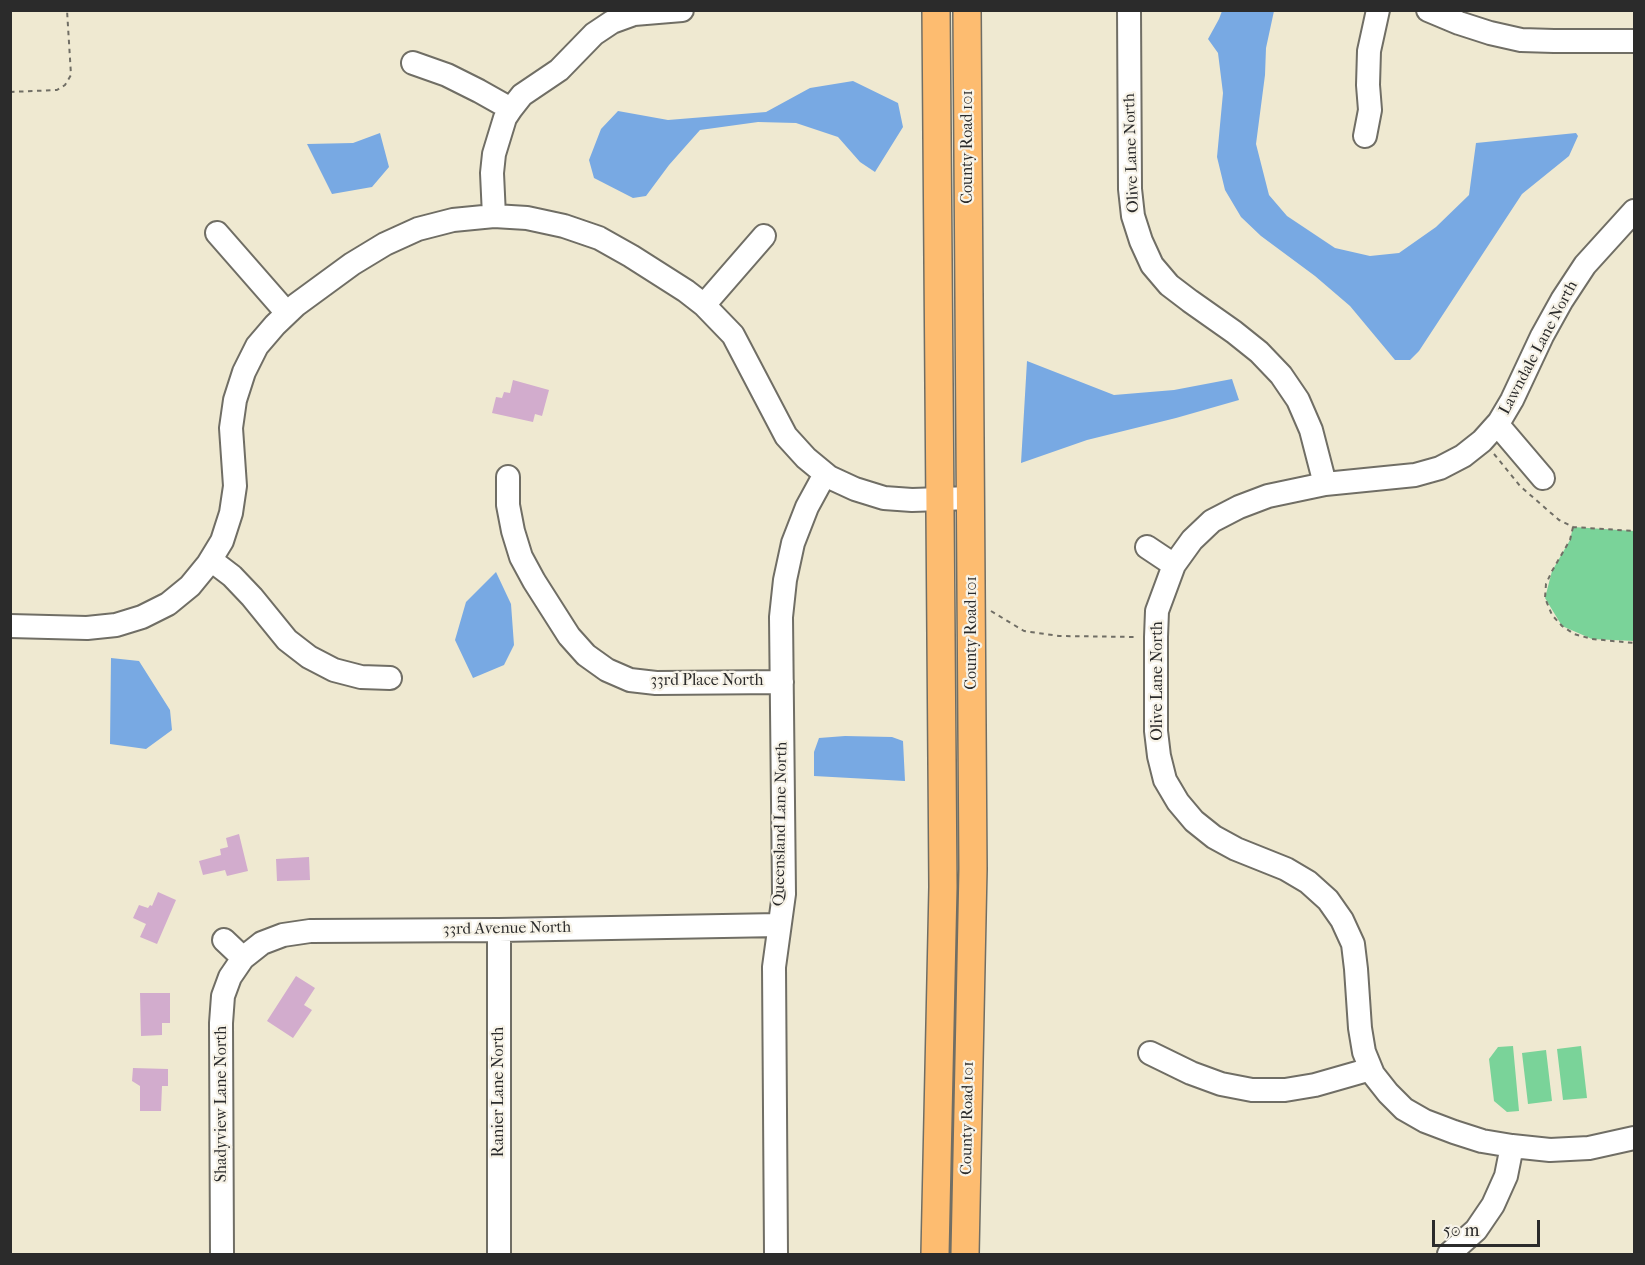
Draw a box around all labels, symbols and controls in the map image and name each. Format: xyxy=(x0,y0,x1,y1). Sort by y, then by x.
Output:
street label: County Road 101 xyxy=(958,90,978,204)
street label: Olive Lane North xyxy=(1120,93,1144,213)
street label: Lawndale Lane North xyxy=(1496,278,1582,418)
street label: County Road 101 xyxy=(962,576,982,690)
street label: Olive Lane North xyxy=(1148,621,1168,741)
street label: 33rd Place North xyxy=(650,671,764,691)
street label: Queensland Lane North xyxy=(770,742,792,906)
street label: 33rd Avenue North xyxy=(443,918,571,940)
street label: Shadyview Lane North xyxy=(212,1026,232,1182)
street label: Ranier Lane North xyxy=(489,1027,509,1157)
street label: County Road 101 xyxy=(957,1061,979,1175)
scale bar xyxy=(1435,1208,1543,1246)
text: 50 m xyxy=(1443,1220,1479,1241)

